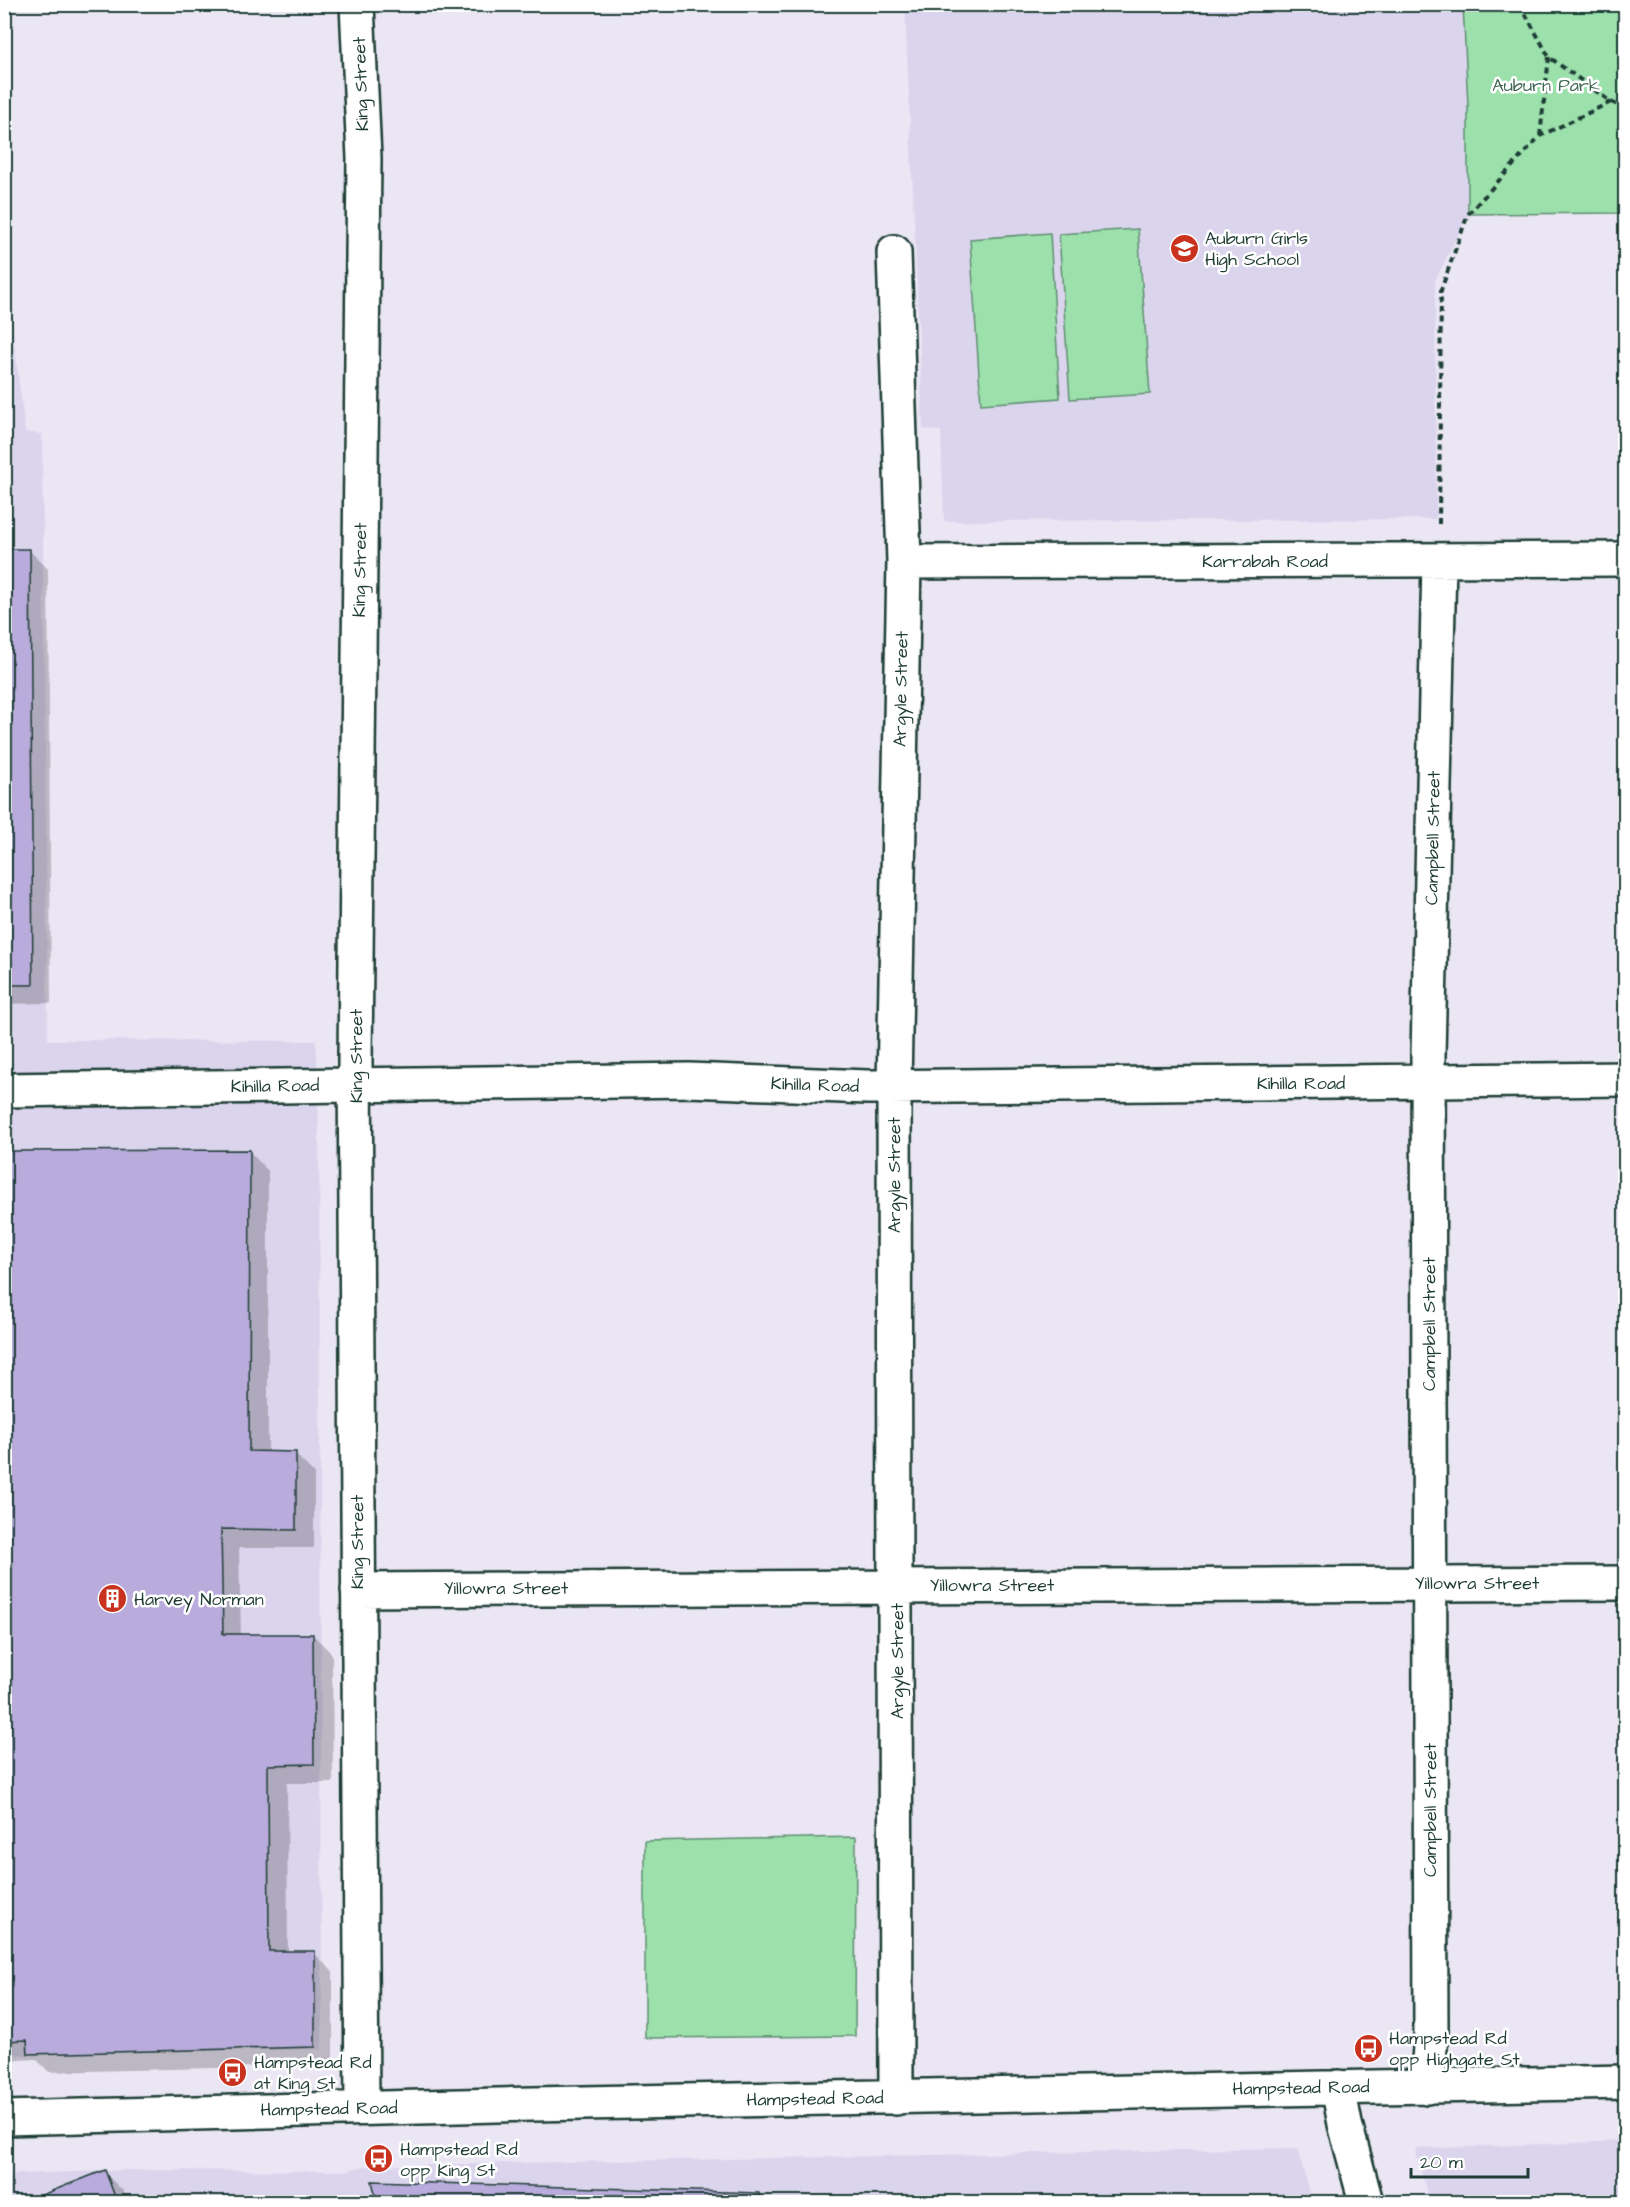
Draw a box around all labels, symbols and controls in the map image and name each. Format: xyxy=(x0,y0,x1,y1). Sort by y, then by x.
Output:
street label: King Street xyxy=(347,36,376,132)
park label: Auburn Park xyxy=(1492,73,1600,98)
place label: Auburn Girls High School xyxy=(1205,226,1308,273)
school or university icon: Auburn Girls High School xyxy=(1168,232,1200,264)
street label: King Street xyxy=(347,522,374,618)
street label: Karrabah Road xyxy=(1202,549,1328,574)
street label: Argyle Street xyxy=(887,630,916,747)
street label: Campbell Street xyxy=(1419,770,1447,905)
street label: King Street xyxy=(344,1008,370,1103)
street label: Kihilla Road xyxy=(770,1071,860,1099)
street label: Kihilla Road xyxy=(1257,1071,1345,1096)
street label: Kihilla Road xyxy=(230,1073,320,1099)
street label: Argyle Street xyxy=(882,1116,908,1233)
street label: Campbell Street xyxy=(1417,1256,1442,1391)
street label: King Street xyxy=(345,1494,371,1589)
street label: Yillowra Street xyxy=(1415,1571,1540,1596)
street label: Yillowra Street xyxy=(930,1573,1055,1598)
street label: Yillowra Street xyxy=(444,1576,569,1601)
building icon: Harvey Norman xyxy=(97,1583,129,1615)
place label: Harvey Norman xyxy=(134,1587,264,1613)
street label: Argyle Street xyxy=(885,1602,911,1719)
street label: Campbell Street xyxy=(1418,1742,1443,1877)
place label: Hampstead Rd opp Highgate St xyxy=(1389,2026,1520,2073)
bus stop icon: Hampstead Rd opp Highgate St xyxy=(1352,2032,1384,2064)
place label: Hampstead Rd at King St xyxy=(254,2050,372,2097)
bus stop icon: Hampstead Rd at King St xyxy=(217,2056,249,2088)
street label: Hampstead Road xyxy=(1232,2074,1370,2102)
street label: Hampstead Road xyxy=(746,2085,884,2113)
street label: Hampstead Road xyxy=(260,2095,398,2123)
place label: Hampstead Rd opp King St xyxy=(400,2137,518,2184)
scale bar xyxy=(1411,2141,1528,2179)
bus stop icon: Hampstead Rd opp King St xyxy=(363,2143,395,2175)
text: 20 m xyxy=(1420,2150,1463,2175)

